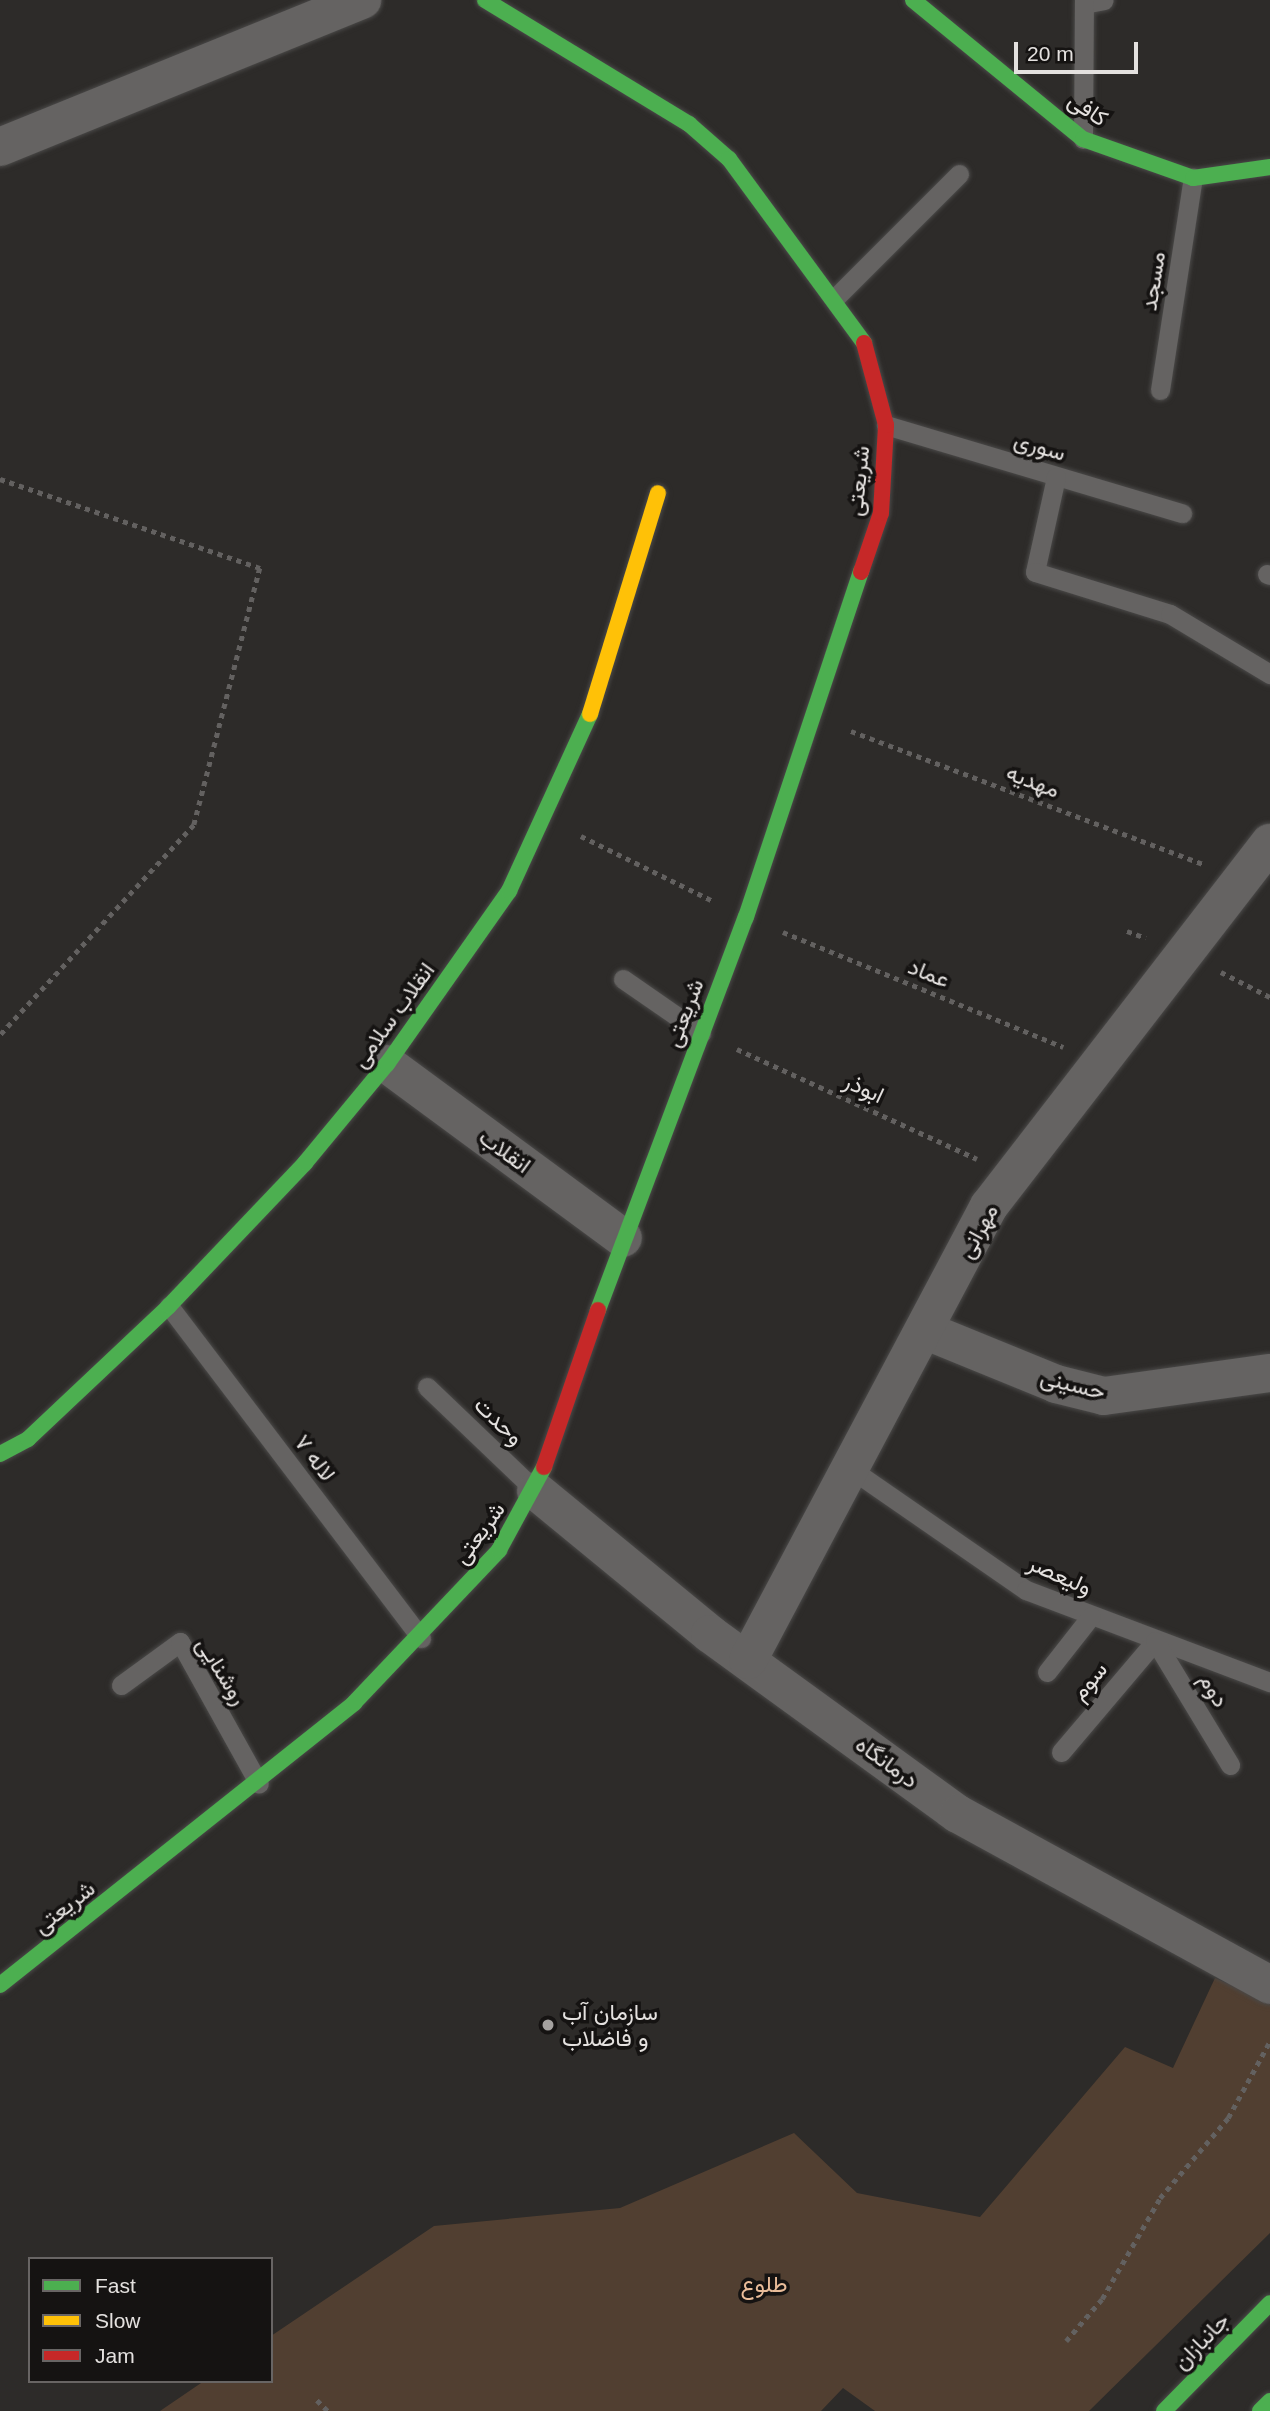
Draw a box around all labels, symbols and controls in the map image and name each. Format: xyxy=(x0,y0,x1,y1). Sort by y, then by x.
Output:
scale bar xyxy=(1018,28,1142,72)
text: 20 m xyxy=(1027,42,1074,65)
street label: کافی xyxy=(1063,86,1113,132)
street label: مسجد xyxy=(1135,249,1171,313)
street label: سوری xyxy=(1011,425,1069,467)
street label: شریعتی xyxy=(841,444,875,518)
street label: مهدیه xyxy=(1002,758,1064,804)
street label: عماد xyxy=(904,952,954,994)
street label: انقلاب سلامی xyxy=(346,957,440,1073)
street label: شریعتی xyxy=(658,975,710,1051)
street label: ابوذر xyxy=(839,1067,889,1109)
street label: انقلاب xyxy=(474,1123,536,1179)
street label: مهرانی xyxy=(952,1199,1004,1263)
street label: حسینی xyxy=(1038,1363,1108,1405)
street label: وحدت xyxy=(469,1391,529,1451)
street label: لاله ۷ xyxy=(288,1429,342,1487)
street label: شریعتی xyxy=(447,1496,511,1570)
street label: ولیعصر xyxy=(1024,1549,1096,1601)
street label: روشنایی xyxy=(190,1632,254,1710)
street label: سوم xyxy=(1065,1656,1113,1706)
street label: دوم xyxy=(1193,1668,1235,1712)
street label: درمانگاه xyxy=(850,1730,924,1794)
street label: شریعتی xyxy=(28,1874,100,1940)
place label: سازمان آب و فاضلاب xyxy=(562,1998,658,2052)
marker: سازمان آب و فاضلاب xyxy=(540,2017,556,2033)
legend xyxy=(28,2257,273,2383)
park label: طلوع xyxy=(741,2270,787,2298)
text: Fast xyxy=(95,2274,136,2297)
street label: جانبازان xyxy=(1167,2307,1235,2375)
text: Slow xyxy=(95,2309,141,2332)
text: Jam xyxy=(95,2344,135,2367)

